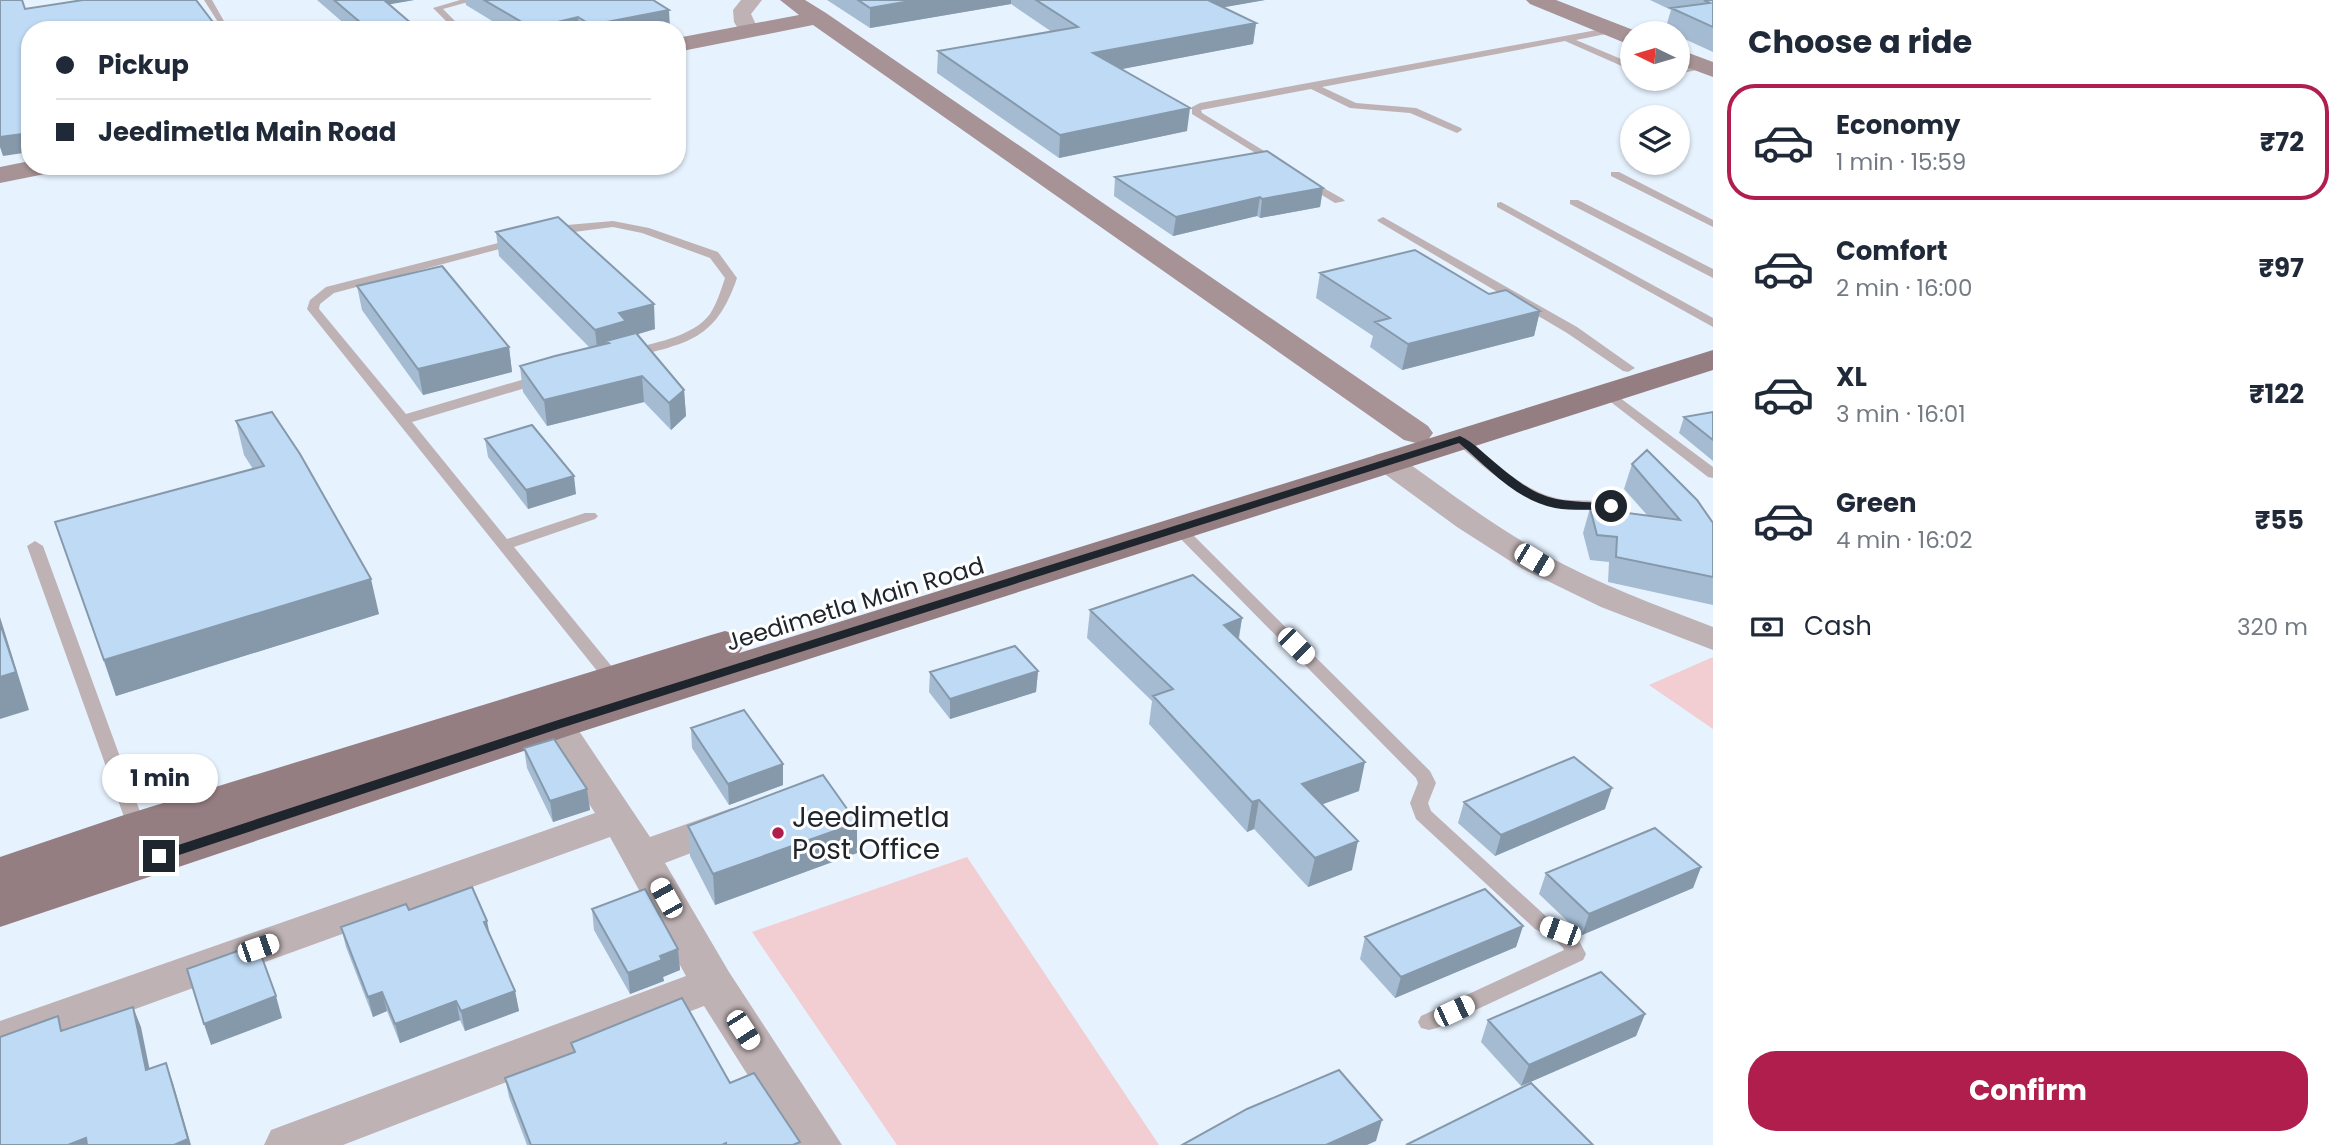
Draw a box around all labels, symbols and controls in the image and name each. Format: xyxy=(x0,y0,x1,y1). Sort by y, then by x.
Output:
text: Choose a ride xyxy=(1748,19,1972,64)
north arrow xyxy=(1620,21,1690,91)
map controls xyxy=(1620,21,1690,175)
text: Pickup xyxy=(98,47,189,83)
button: layers xyxy=(1620,105,1690,175)
text: Economy xyxy=(1836,107,1960,143)
icon: car xyxy=(1752,111,1815,174)
text: Jeedimetla Main Road xyxy=(98,114,396,150)
text: ₹72 xyxy=(2260,124,2304,160)
text: 1 min · 15:59 xyxy=(1836,146,1966,178)
text: Comfort xyxy=(1836,233,1948,269)
icon: car xyxy=(1752,237,1815,300)
text: ₹97 xyxy=(2259,250,2304,286)
text: 2 min · 16:00 xyxy=(1836,272,1972,304)
text: XL xyxy=(1836,359,1867,395)
icon: car xyxy=(1752,363,1815,426)
text: ₹122 xyxy=(2249,376,2304,412)
text: 3 min · 16:01 xyxy=(1836,398,1966,430)
text: Green xyxy=(1836,485,1917,521)
icon: car xyxy=(1752,489,1815,552)
route start xyxy=(1595,490,1627,522)
text: ₹55 xyxy=(2255,502,2304,538)
text: 4 min · 16:02 xyxy=(1836,524,1972,556)
car xyxy=(1511,540,1558,580)
street label: Jeedimetla Main Road xyxy=(722,548,988,659)
icon: cash xyxy=(1748,608,1786,646)
text: Cash xyxy=(1804,608,1872,644)
text: 320 m xyxy=(2237,611,2308,643)
car xyxy=(1274,624,1319,668)
callout: 1 min xyxy=(101,754,217,804)
text: 1 min xyxy=(130,762,190,794)
place label: Jeedimetla Post Office xyxy=(792,798,950,869)
marker: Jeedimetla Post Office xyxy=(770,825,786,841)
route end xyxy=(143,840,175,872)
car xyxy=(647,875,686,921)
car xyxy=(1537,914,1584,948)
car xyxy=(235,931,282,965)
car xyxy=(1431,993,1478,1029)
car xyxy=(723,1007,764,1053)
button: Confirm xyxy=(1748,1051,2308,1131)

